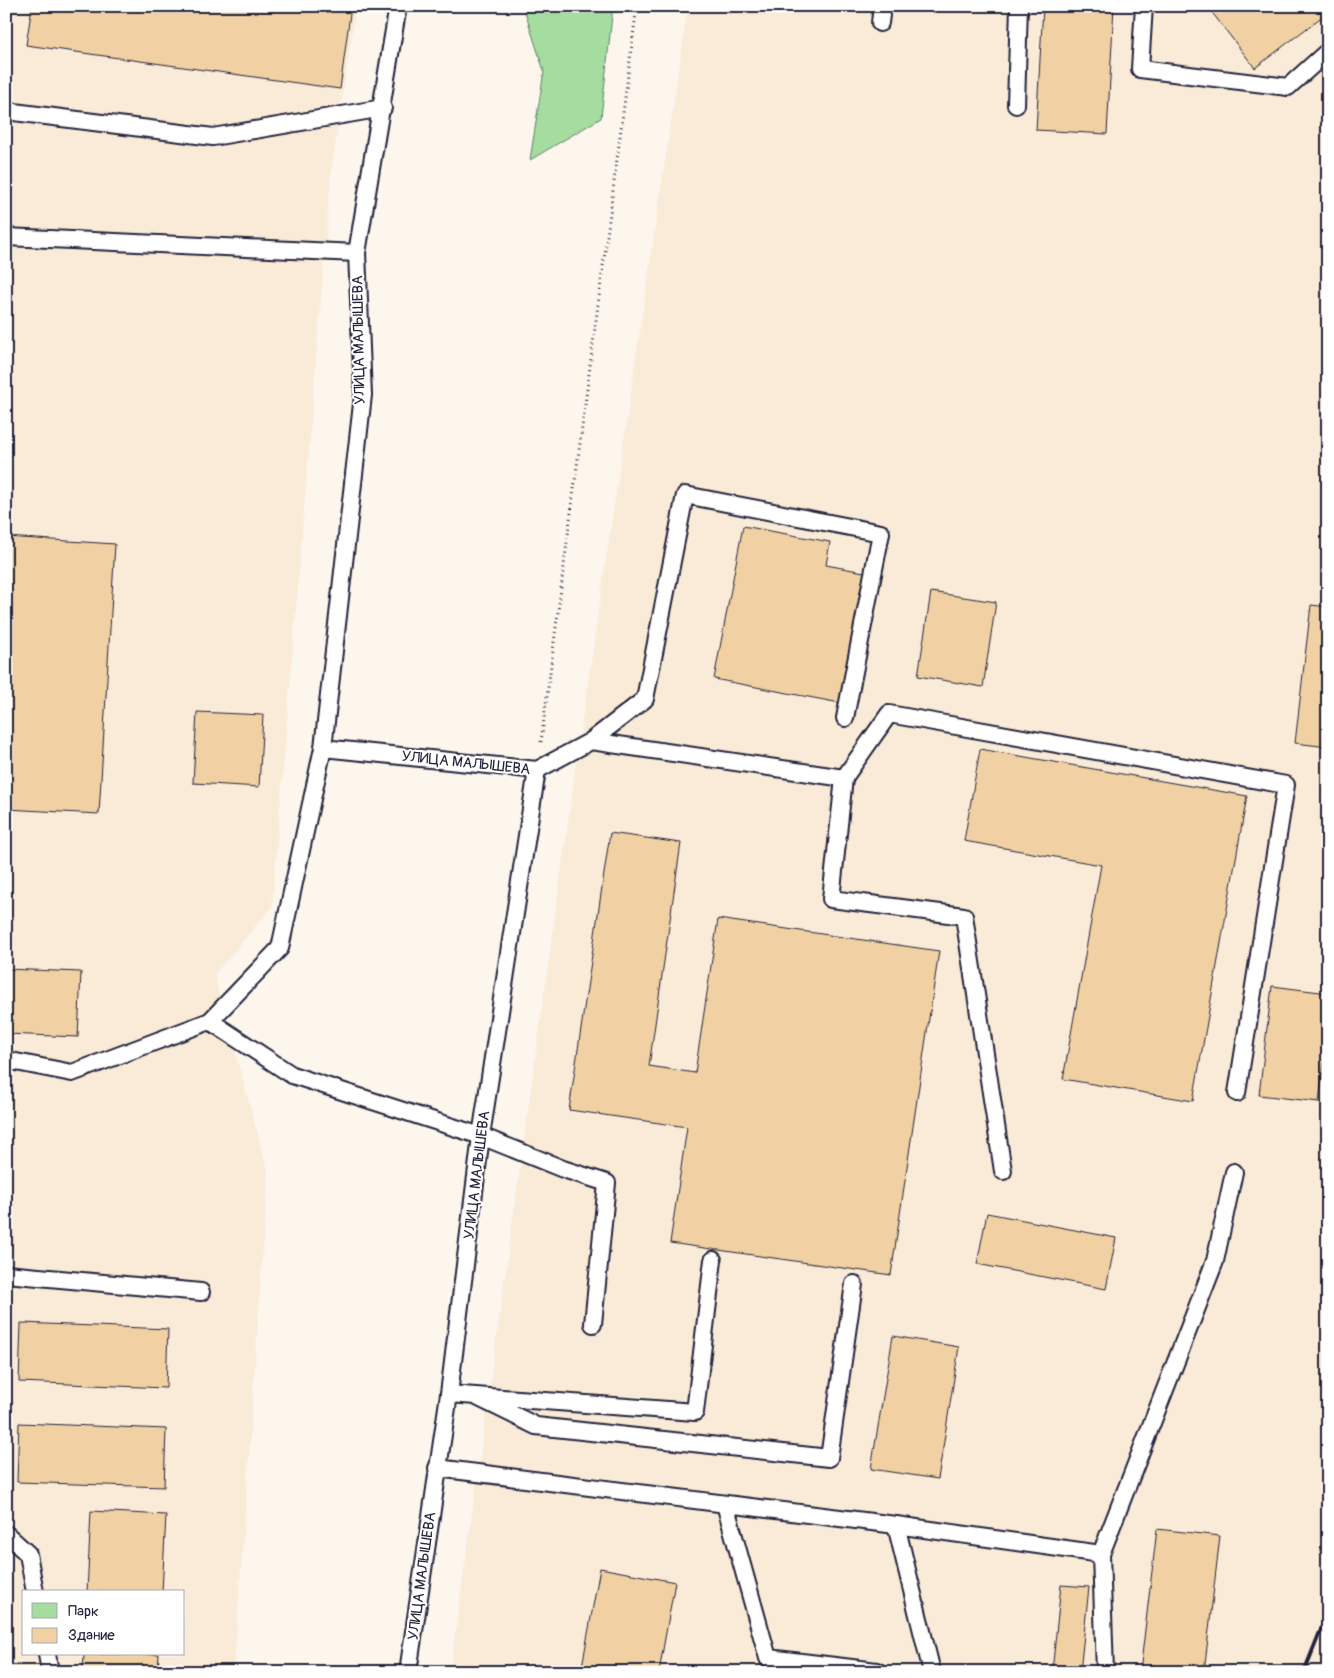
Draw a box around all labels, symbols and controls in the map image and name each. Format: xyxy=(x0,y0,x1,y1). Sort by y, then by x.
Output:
street label: УЛИЦА МАЛЫШЕВА xyxy=(348,275,370,405)
street label: УЛИЦА МАЛЫШЕВА xyxy=(401,747,532,779)
street label: УЛИЦА МАЛЫШЕВА xyxy=(460,1109,494,1240)
street label: УЛИЦА МАЛЫШЕВА xyxy=(404,1510,440,1641)
legend xyxy=(22,1590,185,1656)
text: Парк xyxy=(68,1602,99,1621)
text: Здание xyxy=(68,1626,115,1645)

